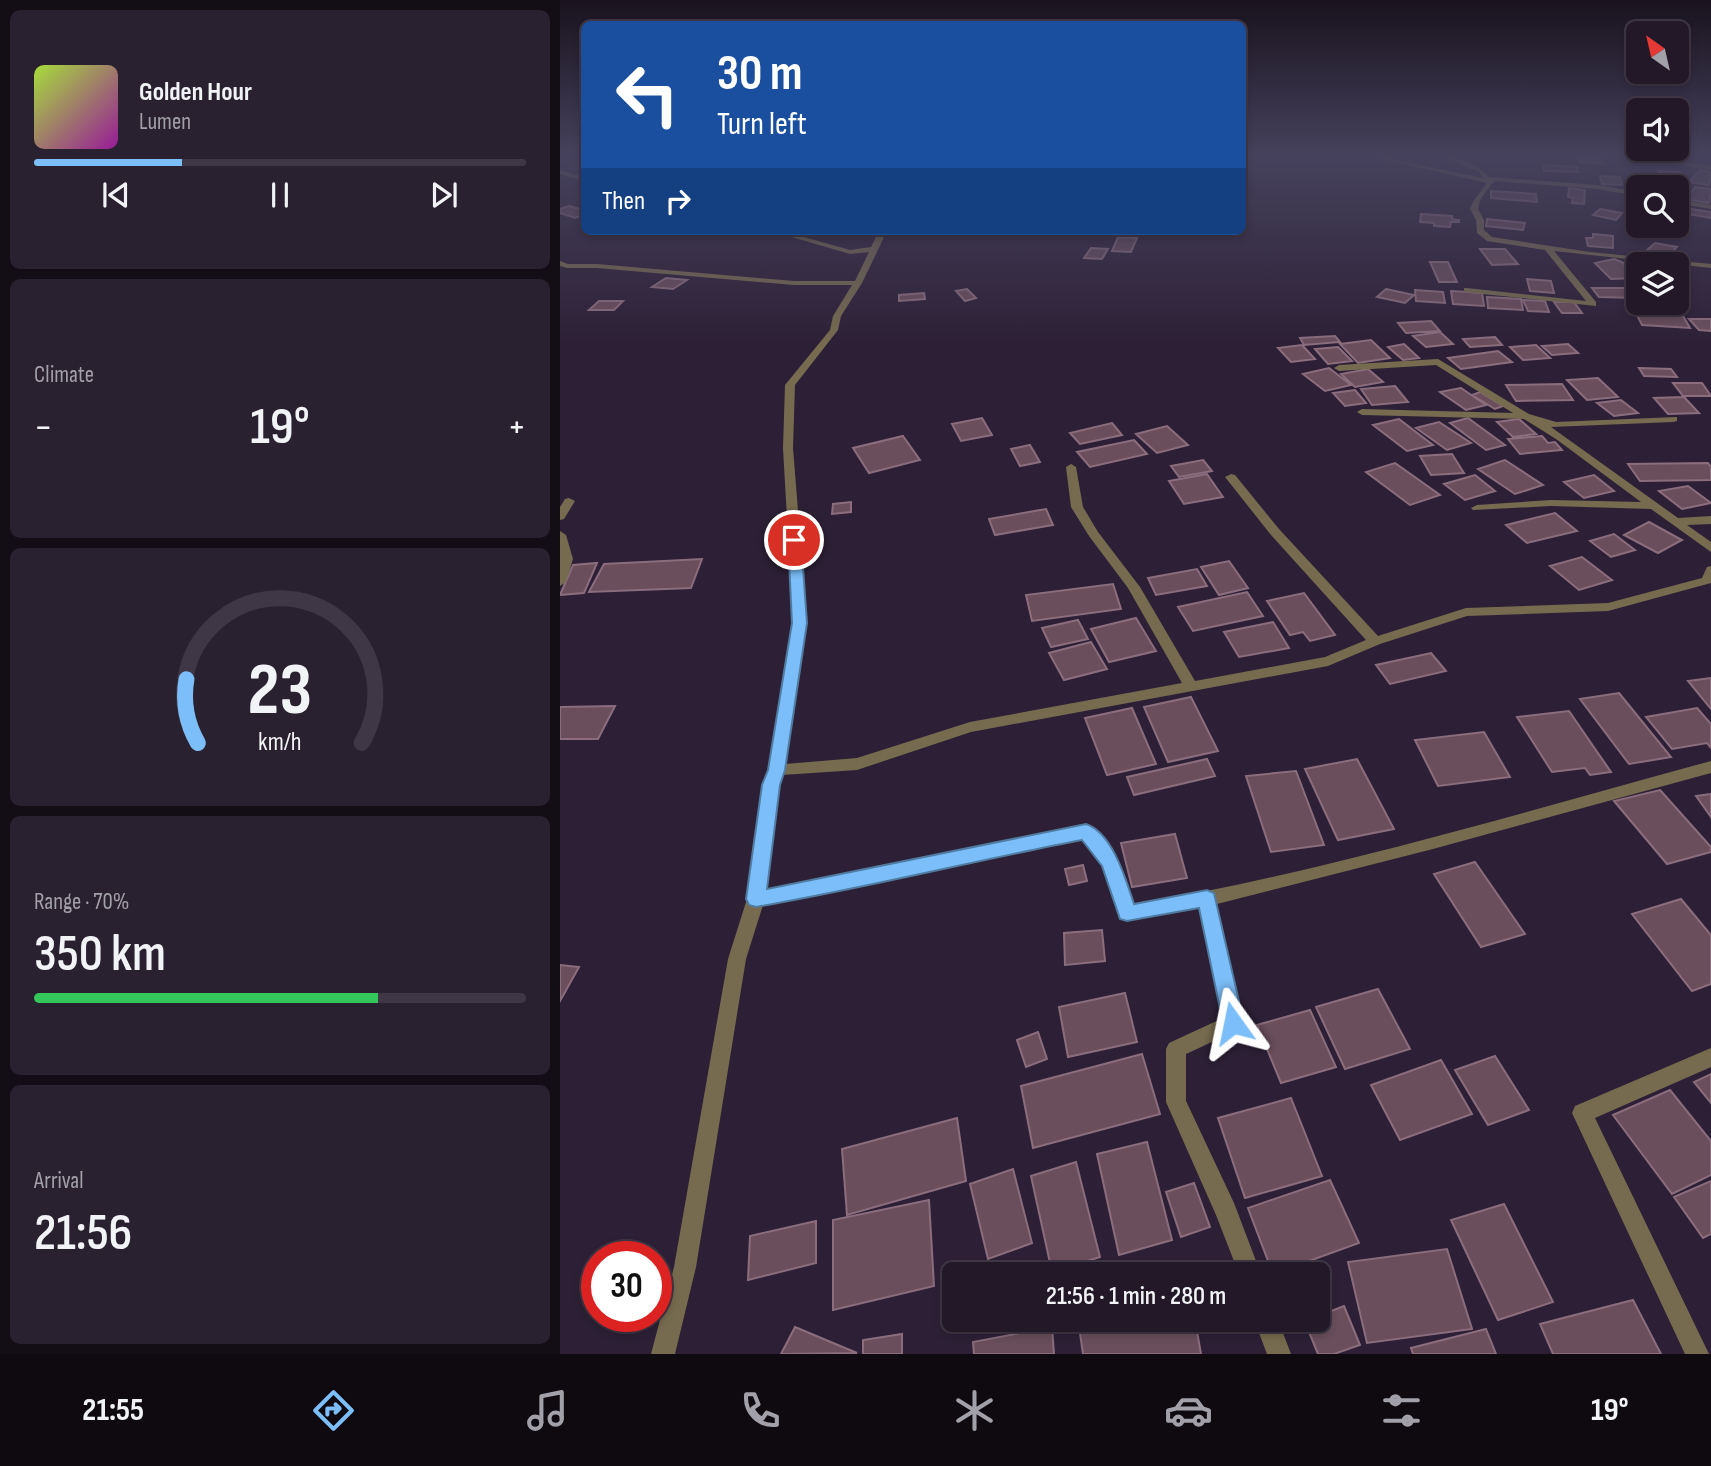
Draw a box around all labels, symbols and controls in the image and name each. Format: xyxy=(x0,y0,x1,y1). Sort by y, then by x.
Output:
north arrow xyxy=(1626,21,1689,84)
map controls xyxy=(1626,21,1689,315)
text: 30 m xyxy=(717,45,802,104)
icon: left xyxy=(602,49,693,140)
text: Golden Hour xyxy=(139,77,252,108)
button: sound xyxy=(1626,98,1689,161)
text: Turn left xyxy=(717,105,807,144)
text: Lumen xyxy=(139,108,191,136)
button: search xyxy=(1626,175,1689,238)
icon: previous xyxy=(97,176,135,214)
icon: pause xyxy=(261,176,299,214)
icon: next xyxy=(425,176,463,214)
icon: right xyxy=(659,182,697,220)
text: Then xyxy=(602,186,645,217)
button: layers xyxy=(1626,252,1689,315)
text: Climate xyxy=(34,361,94,389)
text: 19° xyxy=(250,396,310,459)
text: − xyxy=(34,405,53,450)
text: + xyxy=(507,405,526,450)
pin xyxy=(764,510,824,570)
icon: arrive xyxy=(775,521,813,559)
text: 23 xyxy=(248,647,312,735)
text: km/h xyxy=(258,727,302,758)
text: Range · 70% xyxy=(34,888,129,916)
text: 350 km xyxy=(34,923,166,986)
position arrow xyxy=(1196,986,1270,1060)
text: Arrival xyxy=(34,1167,83,1195)
text: 21:56 xyxy=(34,1202,132,1265)
speed limit sign: 30 xyxy=(581,1241,672,1332)
text: 21:56 · 1 min · 280 m xyxy=(1046,1281,1226,1312)
icon: directions xyxy=(309,1386,358,1435)
icon: music xyxy=(523,1386,572,1435)
icon: phone xyxy=(736,1386,785,1435)
icon: climate xyxy=(950,1386,999,1435)
icon: car xyxy=(1164,1386,1213,1435)
icon: filters xyxy=(1377,1386,1426,1435)
text: 21:55 xyxy=(82,1391,144,1430)
text: 19° xyxy=(1591,1391,1629,1430)

